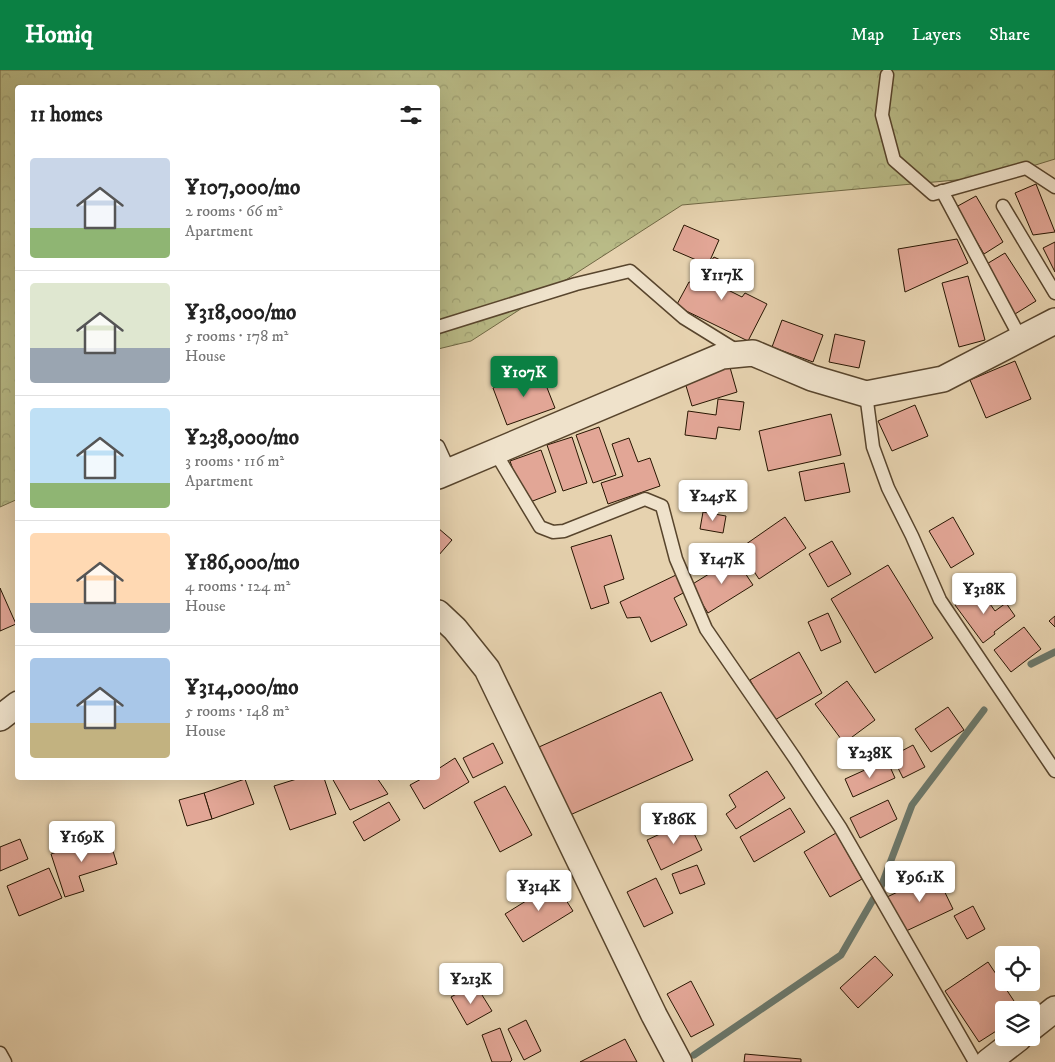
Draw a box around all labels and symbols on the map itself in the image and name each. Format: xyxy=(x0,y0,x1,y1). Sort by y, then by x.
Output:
pin: ¥117K xyxy=(687,258,757,301)
pin: ¥107K xyxy=(489,356,559,398)
pin: ¥245K xyxy=(678,480,748,522)
pin: ¥147K xyxy=(687,542,757,585)
pin: ¥318K xyxy=(949,572,1019,615)
pin: ¥238K xyxy=(835,736,905,779)
pin: ¥186K xyxy=(639,802,709,845)
pin: ¥169K xyxy=(47,820,117,863)
pin: ¥96.1K xyxy=(879,860,961,903)
pin: ¥314K xyxy=(504,870,574,912)
pin: ¥213K xyxy=(436,962,506,1005)

